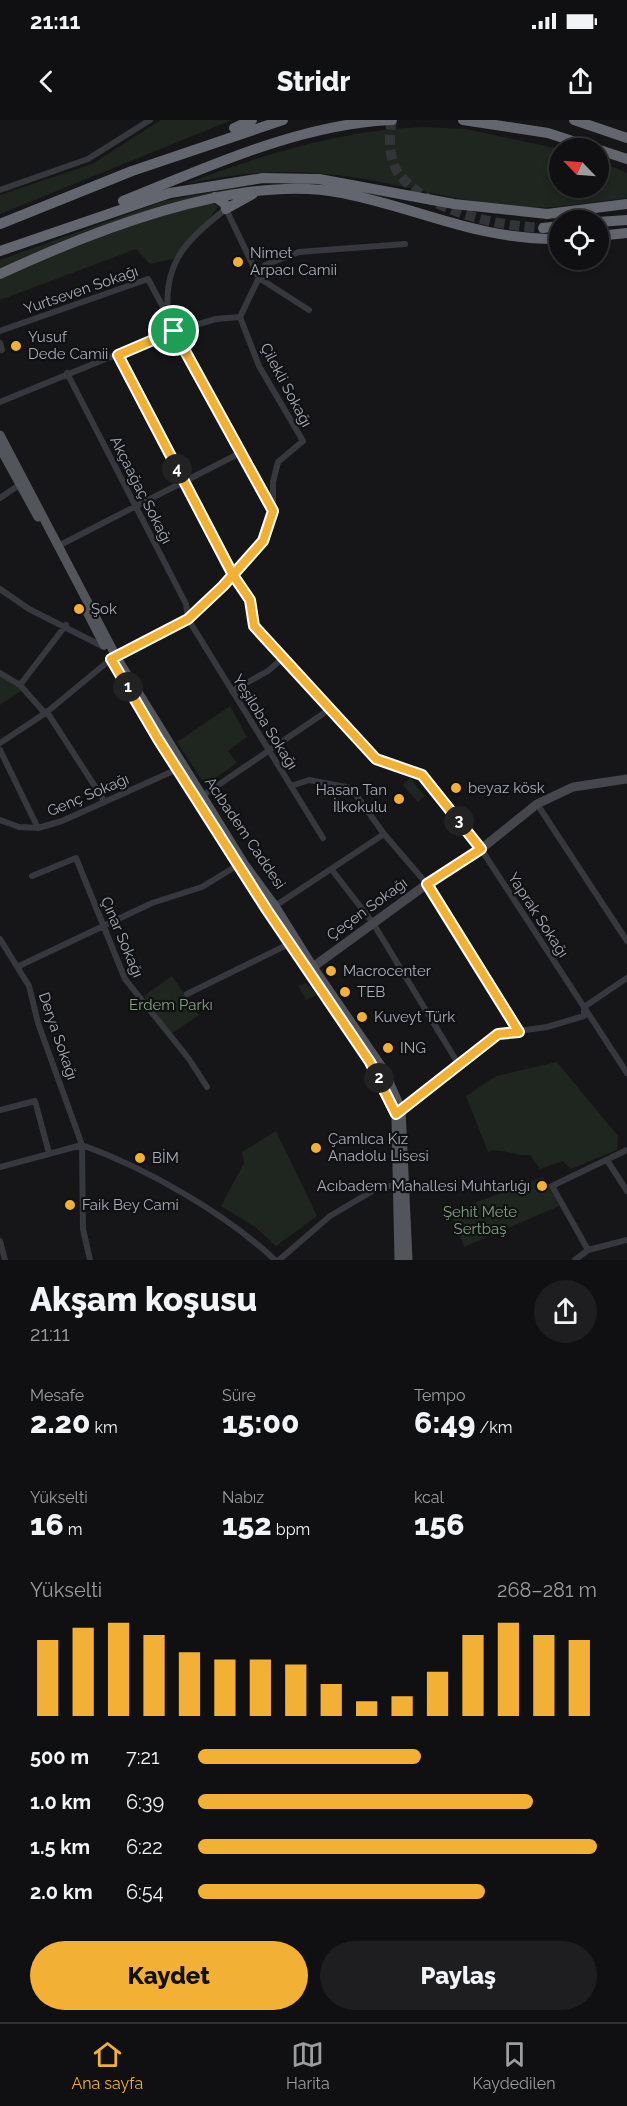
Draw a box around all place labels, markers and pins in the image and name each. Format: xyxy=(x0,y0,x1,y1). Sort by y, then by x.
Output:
place label: Nimet Arpacı Camii xyxy=(250,244,337,279)
marker: Nimet Arpacı Camii xyxy=(231,255,245,269)
pin xyxy=(148,305,199,356)
place label: Yusuf Dede Camii xyxy=(28,328,108,363)
marker: Yusuf Dede Camii xyxy=(9,339,23,353)
pin: 4 xyxy=(162,454,192,484)
place label: Şok xyxy=(91,600,117,618)
marker: Şok xyxy=(72,602,86,616)
pin: 1 xyxy=(113,672,143,702)
place label: beyaz kösk xyxy=(468,779,545,797)
place label: Hasan Tan İlkokulu xyxy=(316,781,387,816)
marker: beyaz kösk xyxy=(449,781,463,795)
marker: Hasan Tan İlkokulu xyxy=(392,792,406,806)
pin: 3 xyxy=(444,806,474,836)
place label: Macrocenter xyxy=(343,962,432,980)
marker: Macrocenter xyxy=(324,964,338,978)
place label: TEB xyxy=(357,983,385,1001)
marker: TEB xyxy=(338,985,352,999)
place label: Kuveyt Türk xyxy=(374,1008,455,1026)
marker: Kuveyt Türk xyxy=(355,1010,369,1024)
place label: ING xyxy=(400,1039,426,1057)
marker: ING xyxy=(381,1041,395,1055)
pin: 2 xyxy=(364,1063,394,1093)
place label: Çamlıca Kız Anadolu Lisesi xyxy=(328,1130,429,1165)
marker: Çamlıca Kız Anadolu Lisesi xyxy=(309,1141,323,1155)
place label: BİM xyxy=(152,1148,179,1167)
marker: BİM xyxy=(133,1151,147,1165)
place label: Acıbadem Mahallesi Muhtarlığı xyxy=(317,1177,530,1195)
marker: Acıbadem Mahallesi Muhtarlığı xyxy=(535,1179,549,1193)
place label: Faik Bey Cami xyxy=(82,1196,179,1214)
marker: Faik Bey Cami xyxy=(63,1198,77,1212)

